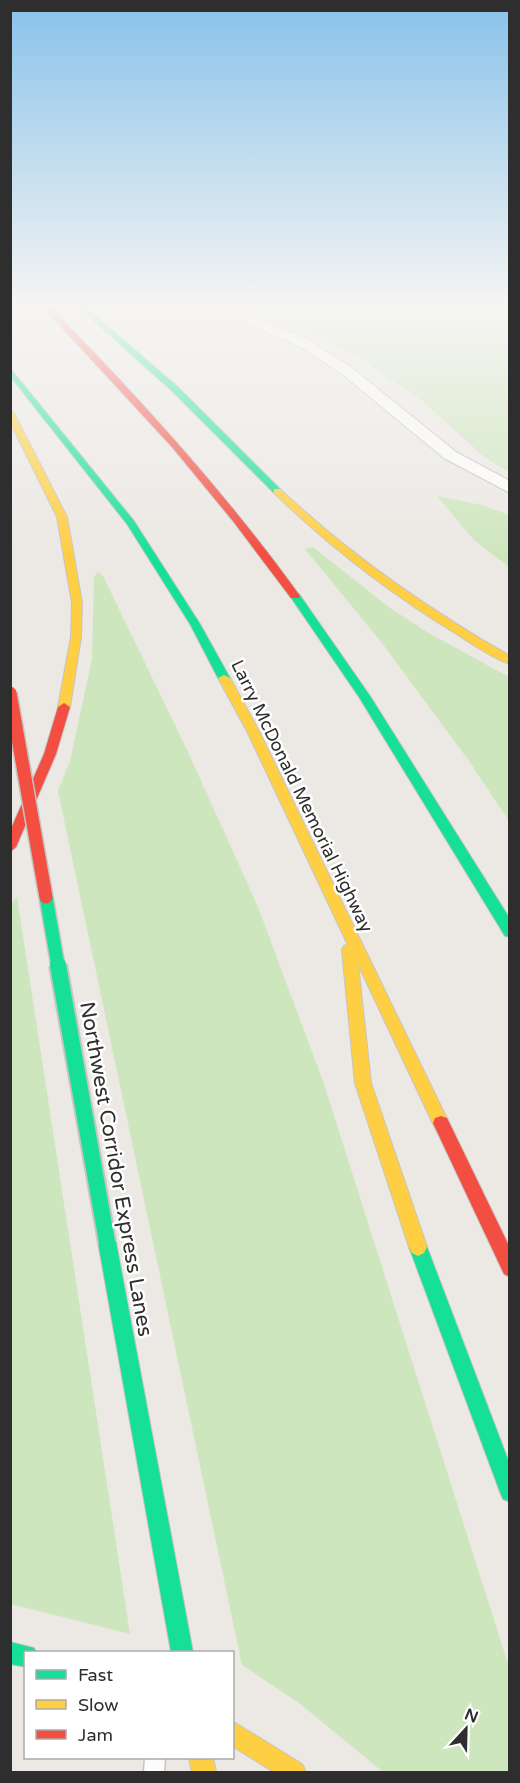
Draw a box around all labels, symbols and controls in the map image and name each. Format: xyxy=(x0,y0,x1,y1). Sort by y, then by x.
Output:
street label: Larry McDonald Memorial Highway xyxy=(226,656,378,936)
street label: Northwest Corridor Express Lanes xyxy=(74,1000,158,1338)
legend xyxy=(24,1651,234,1759)
text: Fast xyxy=(78,1664,113,1686)
text: Slow xyxy=(78,1694,119,1716)
north arrow xyxy=(436,1699,496,1759)
text: N xyxy=(462,1704,481,1728)
text: Jam xyxy=(78,1724,113,1746)

